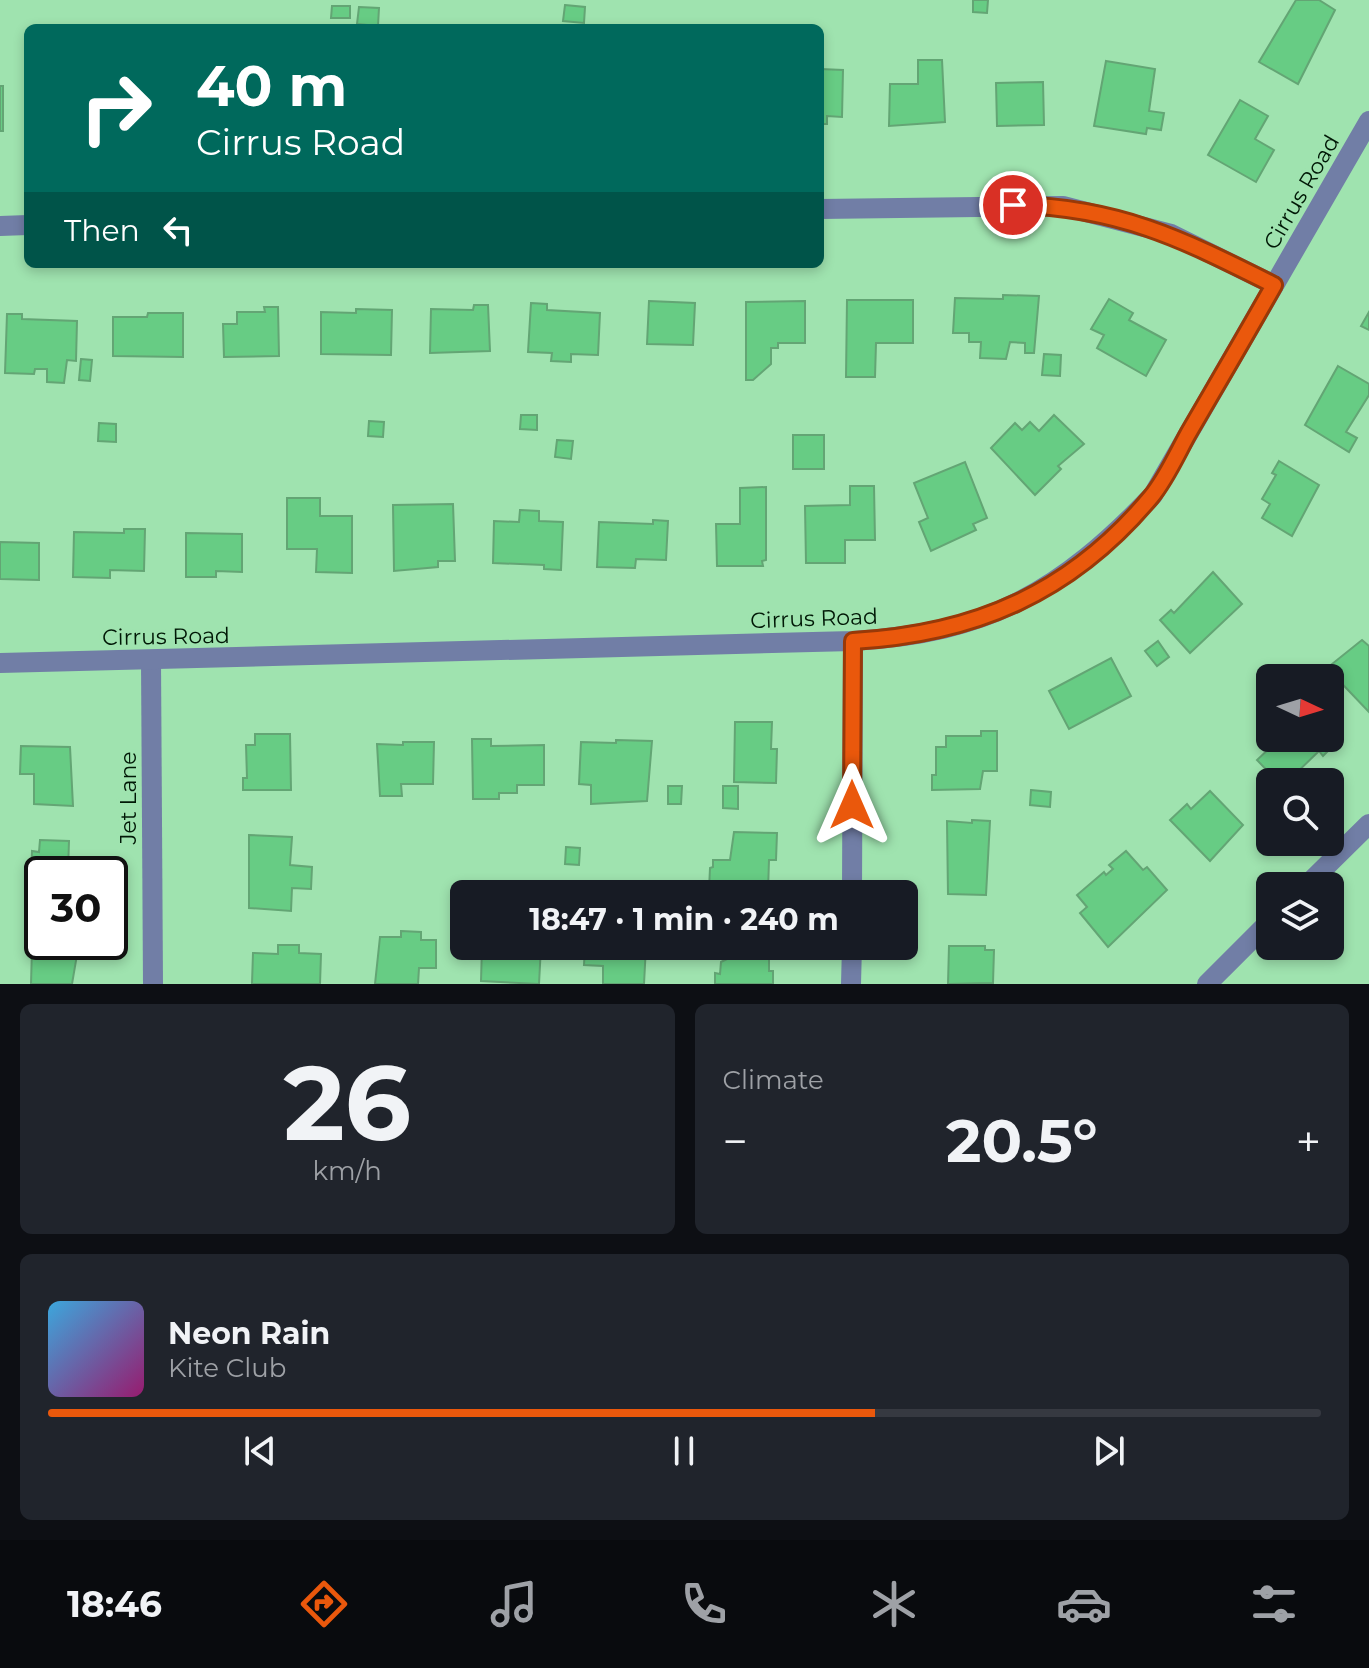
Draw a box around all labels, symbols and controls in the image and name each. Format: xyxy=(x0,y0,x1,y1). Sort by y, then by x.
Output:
text: 40 m xyxy=(196,52,347,120)
icon: right xyxy=(64,56,168,160)
text: Cirrus Road xyxy=(196,120,405,164)
street label: Cirrus Road xyxy=(1258,130,1345,254)
pin xyxy=(979,171,1047,239)
icon: arrive xyxy=(991,183,1035,227)
icon: left xyxy=(156,208,200,252)
text: Then xyxy=(64,212,140,249)
street label: Cirrus Road xyxy=(750,603,878,634)
street label: Cirrus Road xyxy=(102,622,230,651)
north arrow xyxy=(1256,664,1344,752)
map controls xyxy=(1256,664,1344,960)
street label: Jet Lane xyxy=(115,751,142,846)
position arrow xyxy=(810,763,894,847)
button: search xyxy=(1256,768,1344,856)
speed limit sign: 30 xyxy=(24,856,128,960)
button: layers xyxy=(1256,872,1344,960)
text: 18:47 · 1 min · 240 m xyxy=(529,901,839,938)
text: 26 xyxy=(283,1039,411,1166)
text: Climate xyxy=(723,1064,824,1096)
text: 20.5° xyxy=(946,1104,1097,1177)
text: − xyxy=(723,1114,748,1168)
text: + xyxy=(1296,1114,1321,1168)
text: km/h xyxy=(313,1155,382,1187)
text: Neon Rain xyxy=(168,1315,330,1352)
text: Kite Club xyxy=(168,1352,286,1384)
icon: previous xyxy=(238,1429,282,1473)
icon: pause xyxy=(662,1429,706,1473)
icon: next xyxy=(1087,1429,1131,1473)
icon: directions xyxy=(296,1576,352,1632)
icon: music xyxy=(486,1576,542,1632)
icon: phone xyxy=(676,1576,732,1632)
icon: climate xyxy=(866,1576,922,1632)
icon: car xyxy=(1056,1576,1112,1632)
icon: filters xyxy=(1246,1576,1302,1632)
text: 18:46 xyxy=(67,1582,162,1626)

